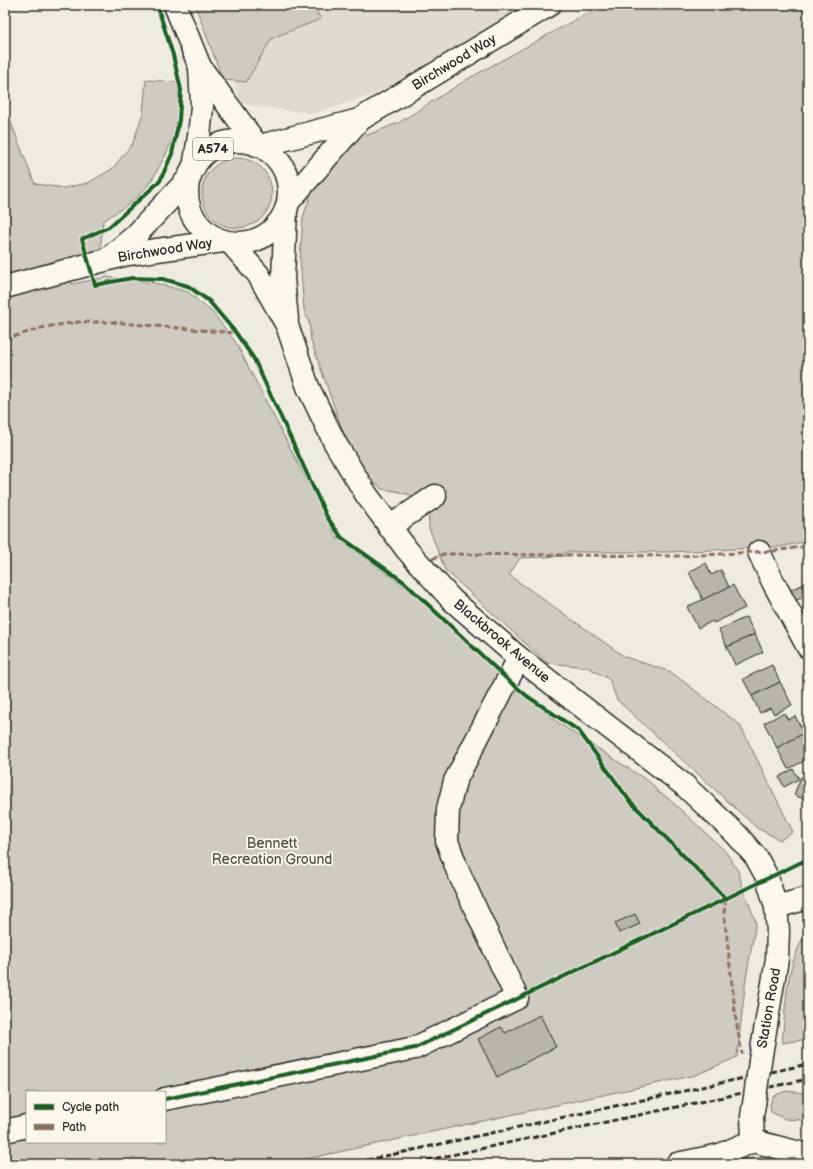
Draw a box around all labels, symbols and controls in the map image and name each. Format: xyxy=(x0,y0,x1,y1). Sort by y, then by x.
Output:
street label: Birchwood Way xyxy=(409,30,500,94)
road number: A574 xyxy=(193,138,233,160)
street label: Birchwood Way xyxy=(117,234,214,266)
street label: Blackbrook Avenue xyxy=(450,596,554,686)
park label: Bennett Recreation Ground xyxy=(212,835,332,868)
street label: Station Road xyxy=(754,966,784,1050)
legend xyxy=(26,1091,166,1143)
text: Cycle path xyxy=(62,1100,119,1115)
text: Path xyxy=(62,1120,87,1135)

